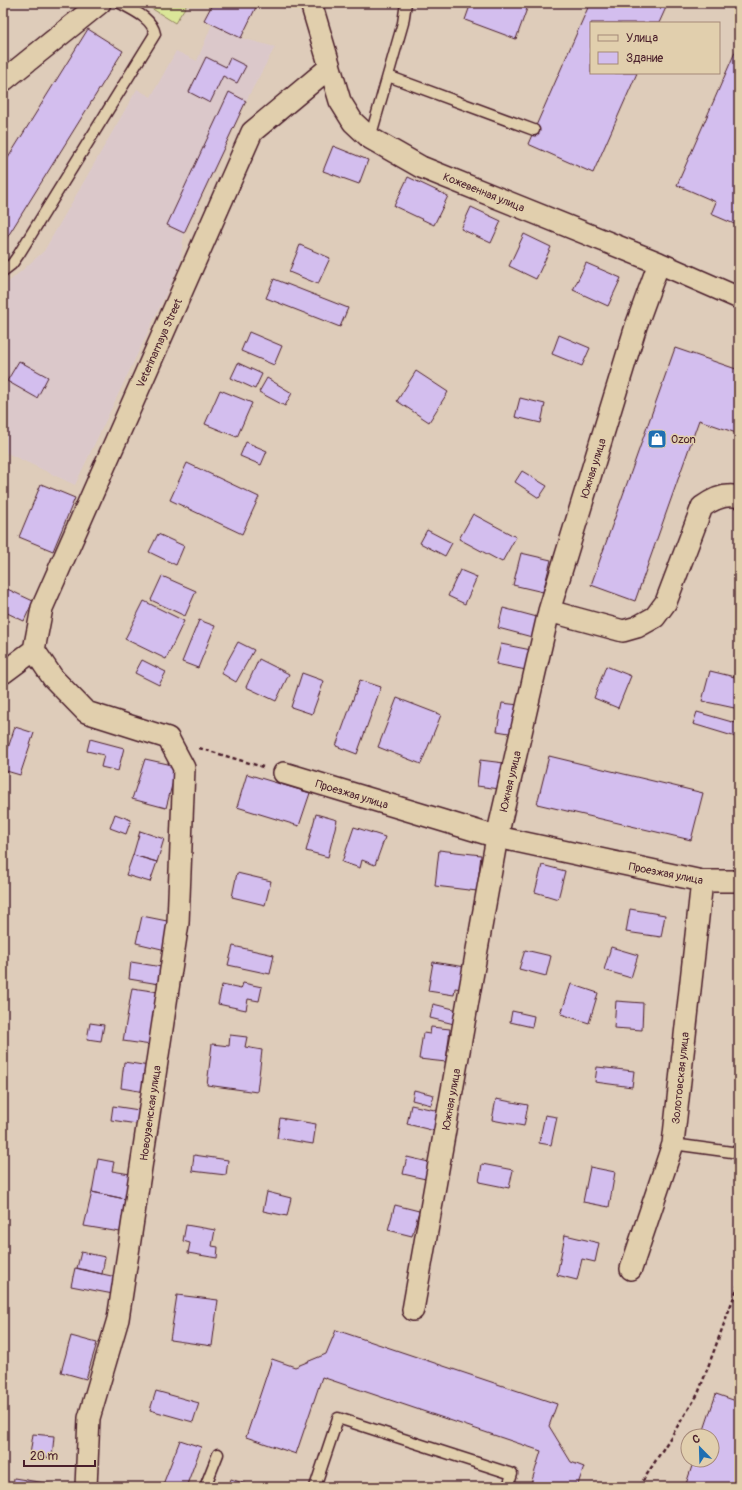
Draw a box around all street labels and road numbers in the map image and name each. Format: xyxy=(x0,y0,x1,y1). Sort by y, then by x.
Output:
street label: Кожевенная улица xyxy=(441,170,526,215)
street label: Veterinarnaya Street xyxy=(134,296,185,390)
street label: Южная улица xyxy=(578,437,609,500)
street label: Южная улица xyxy=(497,749,524,813)
street label: Проезжая улица xyxy=(314,777,390,812)
street label: Проезжая улица xyxy=(628,860,704,887)
street label: Золотовская улица xyxy=(669,1031,692,1125)
street label: Новоузенская улица xyxy=(137,1064,164,1162)
street label: Южная улица xyxy=(440,1067,463,1131)

